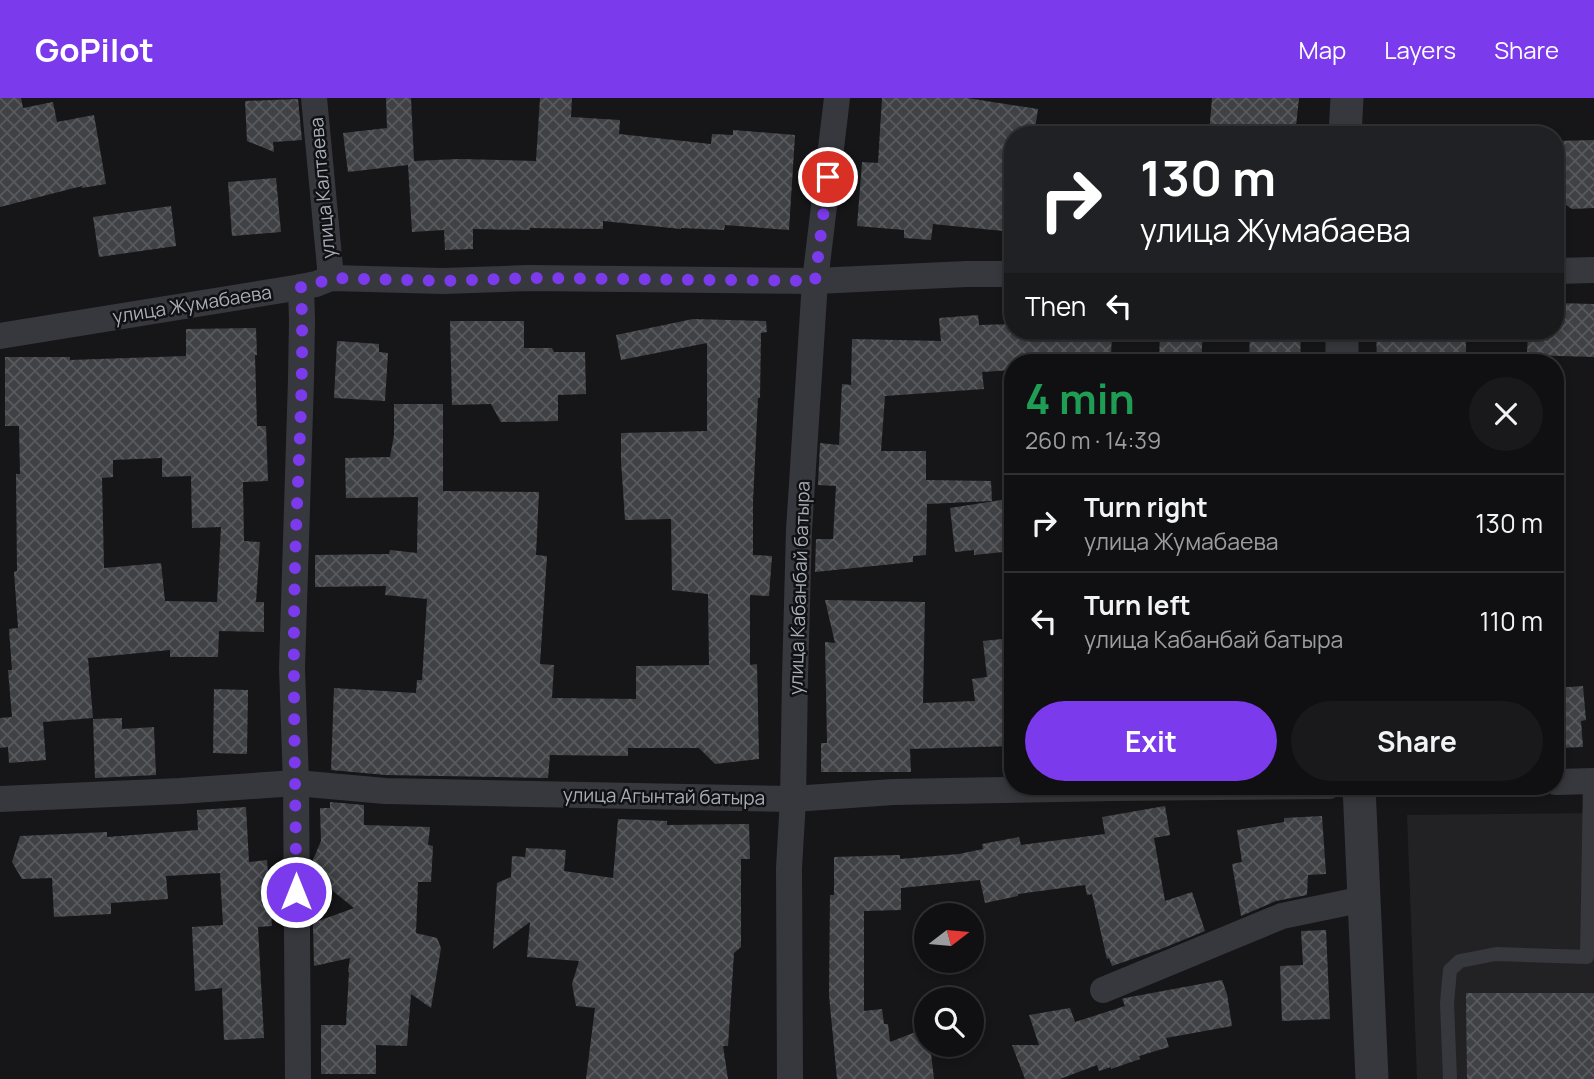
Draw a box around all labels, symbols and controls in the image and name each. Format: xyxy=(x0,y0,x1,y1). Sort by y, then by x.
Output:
text: GoPilot xyxy=(35,27,154,72)
text: Map xyxy=(1299,33,1346,66)
text: Layers xyxy=(1384,33,1456,66)
text: Share xyxy=(1494,33,1559,66)
street label: улица Калтаева xyxy=(303,116,341,260)
text: 130 m xyxy=(1140,144,1276,211)
pin xyxy=(798,147,858,207)
icon: right xyxy=(1025,154,1116,245)
icon: arrive xyxy=(809,158,847,196)
text: улица Жумабаева xyxy=(1140,208,1411,252)
street label: улица Жумабаева xyxy=(111,279,273,329)
icon: left xyxy=(1100,287,1138,325)
text: Then xyxy=(1025,288,1086,324)
text: 4 min xyxy=(1025,369,1135,427)
button: close xyxy=(1469,377,1543,451)
text: 260 m · 14:39 xyxy=(1025,424,1161,456)
street label: улица Кабанбай батыра xyxy=(782,481,816,695)
text: Turn right xyxy=(1084,489,1208,525)
icon: right xyxy=(1025,504,1063,542)
text: 130 m xyxy=(1475,505,1543,541)
text: улица Жумабаева xyxy=(1084,525,1279,557)
text: Turn left xyxy=(1084,587,1191,623)
icon: left xyxy=(1025,602,1063,640)
text: 110 m xyxy=(1480,603,1543,639)
text: улица Кабанбай батыра xyxy=(1084,623,1343,655)
button: Exit xyxy=(1025,701,1277,781)
button: Share xyxy=(1291,701,1543,781)
street label: улица Агынтай батыра xyxy=(563,781,765,811)
position arrow xyxy=(259,855,333,929)
north arrow xyxy=(914,903,984,973)
map controls xyxy=(914,903,984,1057)
button: search xyxy=(914,987,984,1057)

